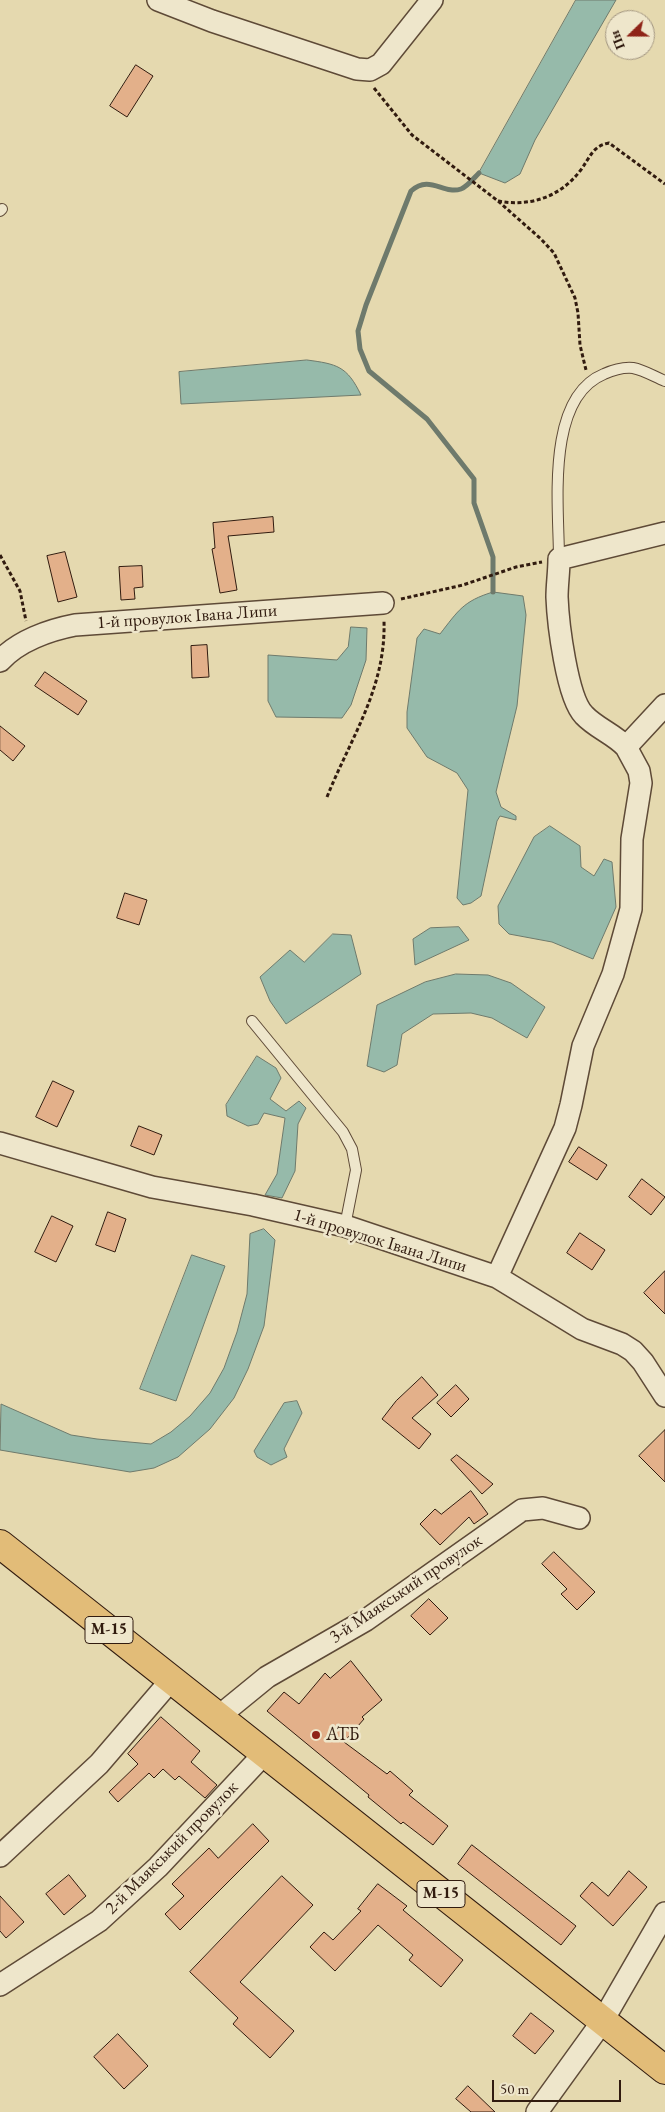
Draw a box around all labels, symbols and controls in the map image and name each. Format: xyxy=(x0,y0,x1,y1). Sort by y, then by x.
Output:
north arrow xyxy=(605,10,655,60)
text: Пн xyxy=(605,28,629,52)
street label: 1-й провулок Івана Липи xyxy=(96,600,278,634)
street label: 1-й провулок Івана Липи xyxy=(291,1204,469,1278)
street label: 3-й Маякський провулок xyxy=(326,1530,486,1648)
road number: М-15 xyxy=(85,1616,133,1644)
place label: АТБ xyxy=(326,1724,359,1746)
marker: АТБ xyxy=(310,1729,322,1741)
street label: 2-й Маякський провулок xyxy=(101,1777,243,1919)
road number: М-15 xyxy=(417,1880,465,1908)
scale bar xyxy=(495,2070,624,2102)
text: 50 m xyxy=(500,2079,529,2098)

